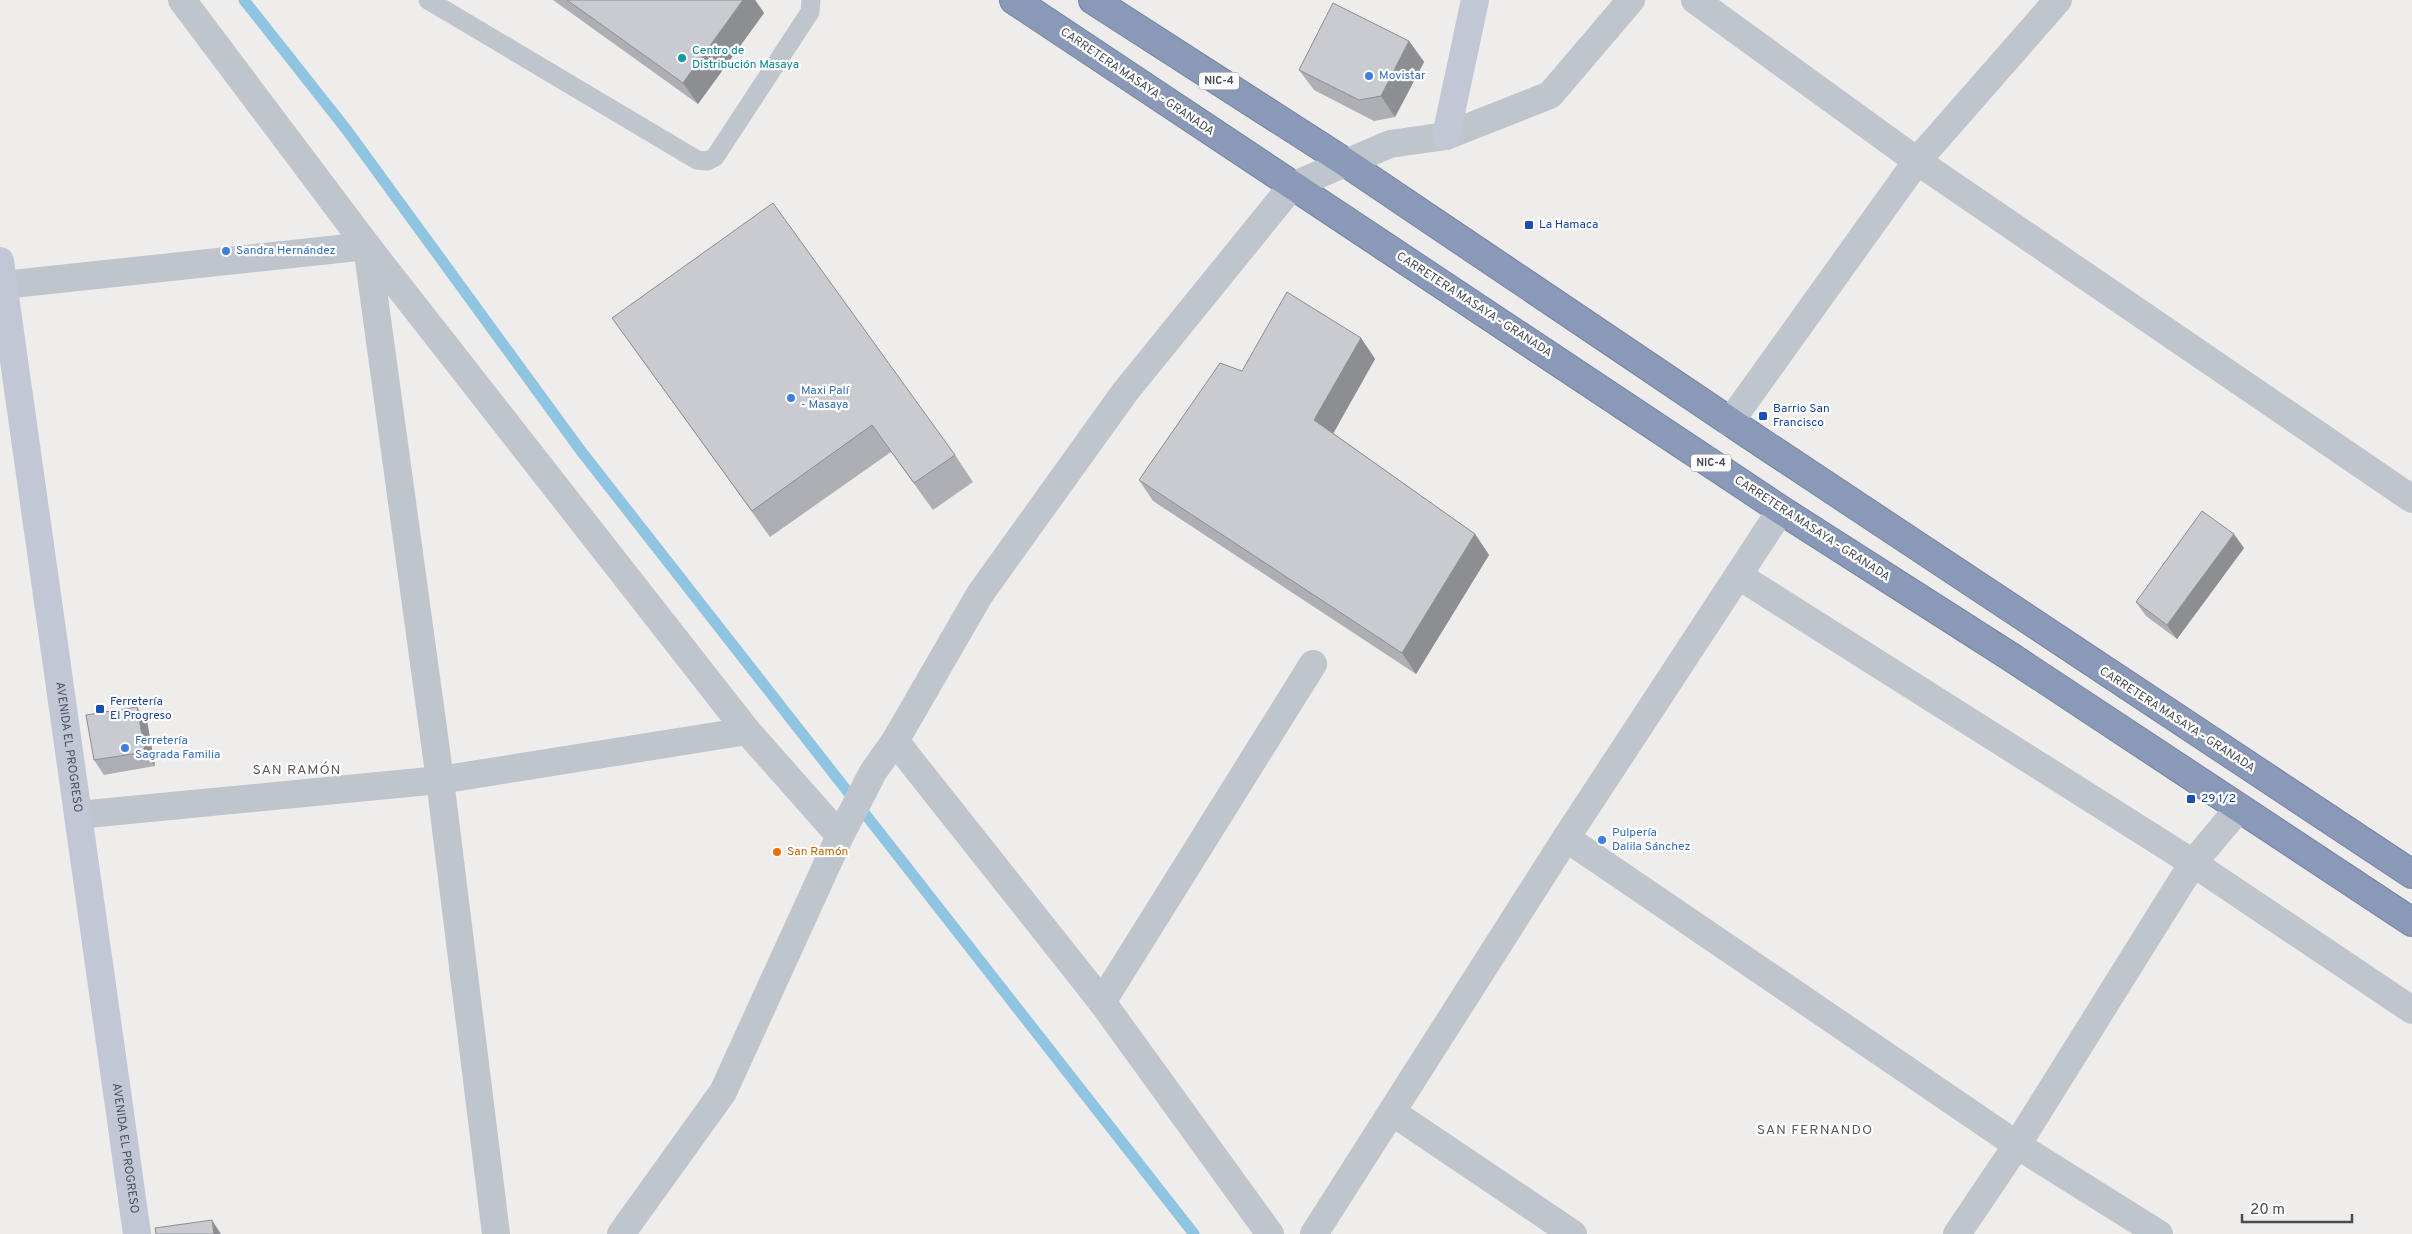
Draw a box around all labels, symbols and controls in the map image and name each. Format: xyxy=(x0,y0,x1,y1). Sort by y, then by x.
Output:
street label: CARRETERA MASAYA - GRANADA xyxy=(1057,24,1217,140)
place label: Centro de Distribución Masaya xyxy=(692,43,799,73)
marker: Centro de Distribución Masaya xyxy=(676,52,688,64)
place label: Movistar xyxy=(1379,68,1426,84)
marker: Movistar xyxy=(1363,70,1375,82)
road number: NIC-4 xyxy=(1199,72,1239,90)
place label: La Hamaca xyxy=(1539,217,1598,233)
marker: La Hamaca xyxy=(1523,219,1535,231)
place label: Sandra Hernández xyxy=(236,243,336,259)
marker: Sandra Hernández xyxy=(220,245,232,257)
street label: CARRETERA MASAYA - GRANADA xyxy=(1393,249,1555,361)
place label: Maxi Palí - Masaya xyxy=(801,383,850,413)
marker: Maxi Palí - Masaya xyxy=(785,392,797,404)
place label: Barrio San Francisco xyxy=(1773,401,1830,431)
marker: Barrio San Francisco xyxy=(1757,410,1769,422)
road number: NIC-4 xyxy=(1691,454,1731,472)
street label: CARRETERA MASAYA - GRANADA xyxy=(1731,473,1893,585)
street label: CARRETERA MASAYA - GRANADA xyxy=(2096,664,2258,776)
street label: AVENIDA EL PROGRESO xyxy=(51,681,86,814)
place label: Ferretería El Progreso xyxy=(110,694,172,724)
marker: Ferretería El Progreso xyxy=(94,703,106,715)
place label: Ferretería Sagrada Familia xyxy=(135,733,220,763)
marker: Ferretería Sagrada Familia xyxy=(119,742,131,754)
district label: SAN RAMÓN xyxy=(253,761,341,779)
place label: 29 1/2 xyxy=(2201,791,2236,807)
marker: 29 1/2 xyxy=(2185,793,2197,805)
place label: Pulpería Dalila Sánchez xyxy=(1612,825,1691,855)
marker: Pulpería Dalila Sánchez xyxy=(1596,834,1608,846)
place label: San Ramón xyxy=(787,844,848,860)
marker: San Ramón xyxy=(771,846,783,858)
street label: AVENIDA EL PROGRESO xyxy=(108,1082,142,1215)
district label: SAN FERNANDO xyxy=(1757,1122,1873,1139)
scale bar xyxy=(2242,1192,2352,1224)
text: 20 m xyxy=(2250,1201,2285,1220)

